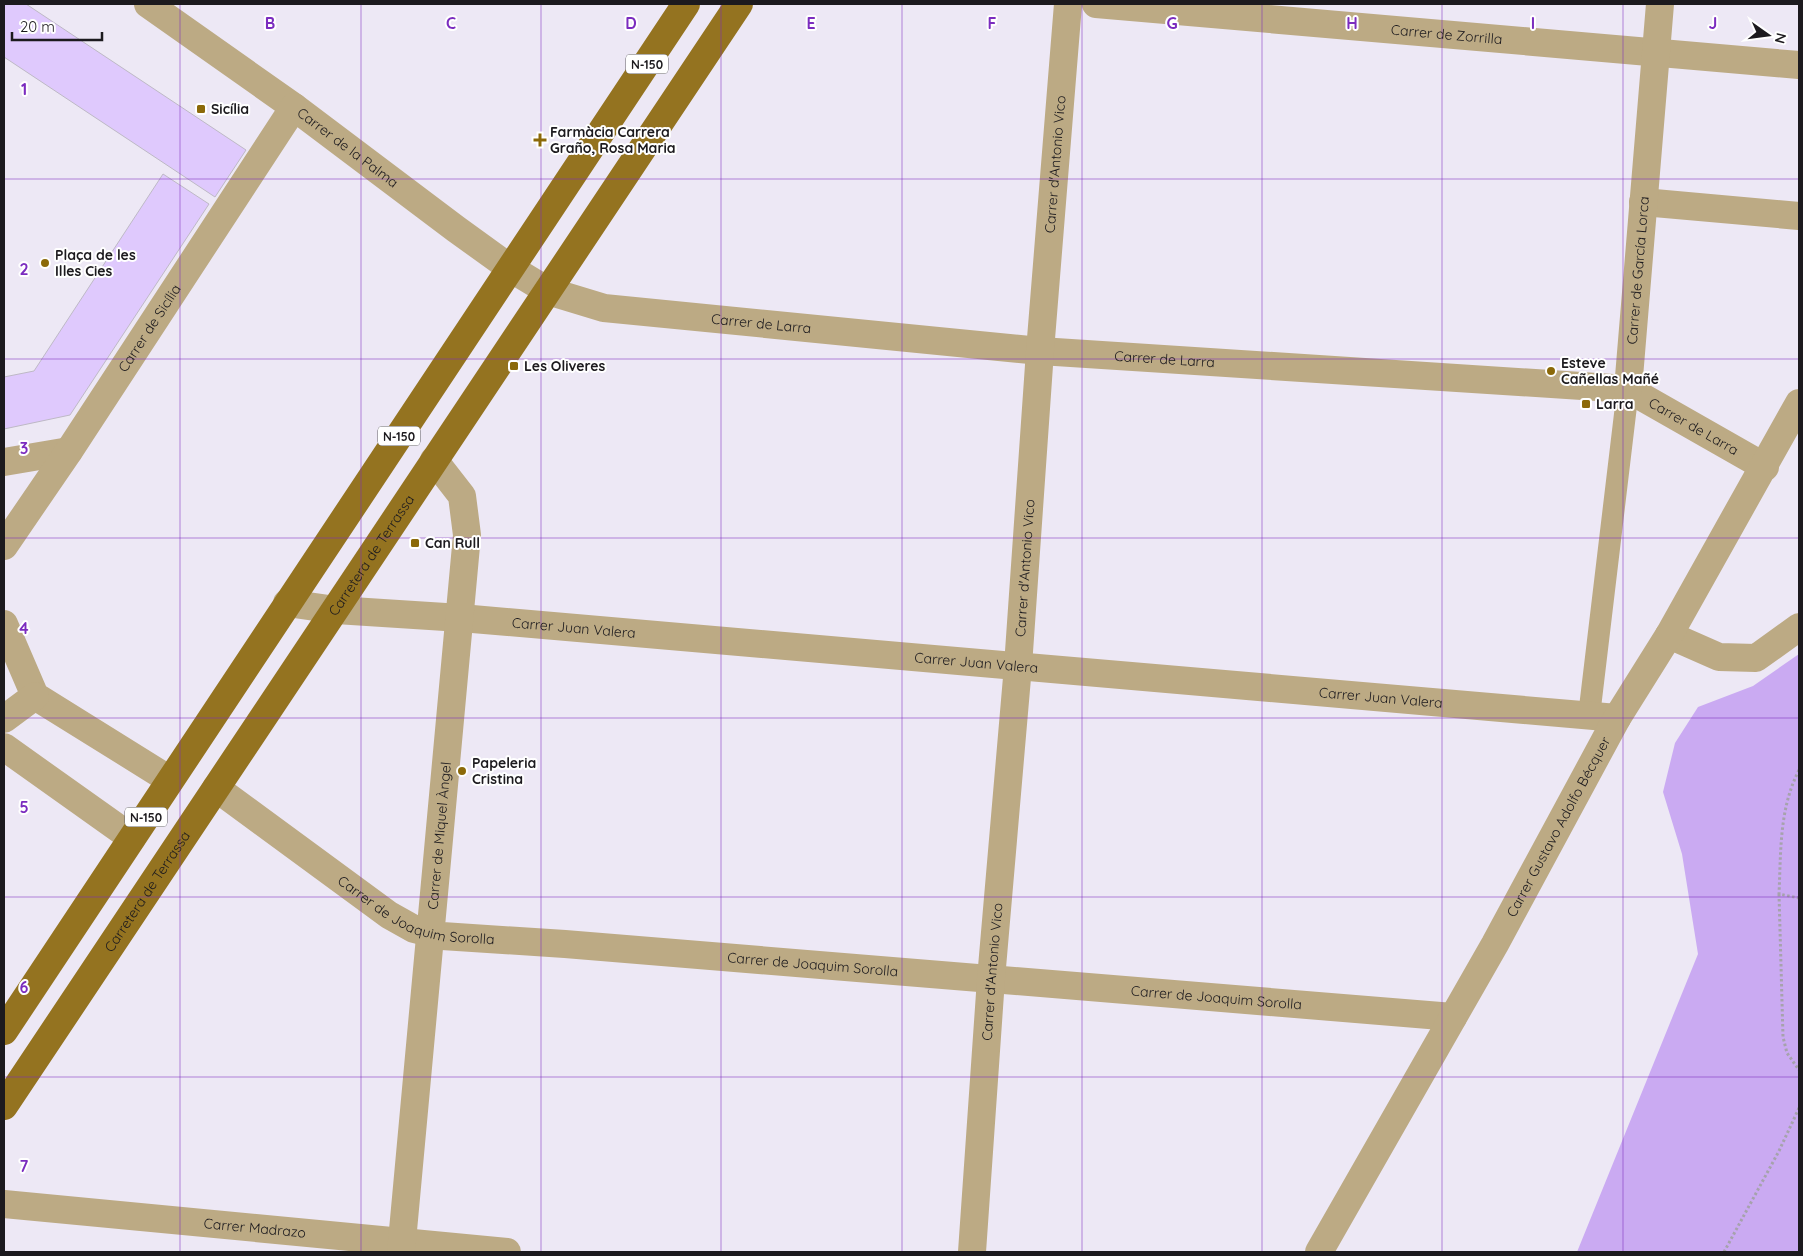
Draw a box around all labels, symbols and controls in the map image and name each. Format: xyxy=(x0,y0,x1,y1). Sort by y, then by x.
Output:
scale bar xyxy=(12,10,102,42)
north arrow xyxy=(1743,10,1793,60)
text: B xyxy=(265,13,275,33)
text: C xyxy=(446,13,456,33)
text: D xyxy=(625,13,637,33)
text: E xyxy=(806,13,816,33)
text: F xyxy=(988,13,997,33)
text: G xyxy=(1166,13,1178,33)
text: H xyxy=(1346,13,1358,33)
text: I xyxy=(1531,13,1535,33)
text: J xyxy=(1709,13,1717,33)
text: 20 m xyxy=(20,17,55,36)
street label: Carrer de Zorrilla xyxy=(1390,21,1503,48)
text: N xyxy=(1771,31,1791,45)
road number: N-150 xyxy=(626,54,668,74)
text: 1 xyxy=(21,79,27,99)
street label: Carrer d'Antonio Vico xyxy=(1041,95,1070,234)
place label: Sicília xyxy=(211,100,249,118)
marker: Sicília xyxy=(195,103,207,115)
street label: Carrer de la Palma xyxy=(294,104,402,191)
place label: Farmàcia Carrera Graño, Rosa Maria xyxy=(550,123,676,157)
marker: Farmàcia Carrera Graño, Rosa Maria xyxy=(534,134,546,146)
street label: Carrer de García Lorca xyxy=(1623,196,1653,345)
place label: Plaça de les Illes Cies xyxy=(55,246,136,280)
marker: Plaça de les Illes Cies xyxy=(39,257,51,269)
text: 2 xyxy=(19,259,29,279)
street label: Carrer de Sicília xyxy=(114,281,185,375)
street label: Carrer de Larra xyxy=(710,310,812,337)
street label: Carrer de Larra xyxy=(1114,347,1215,371)
place label: Esteve Cañellas Mañé xyxy=(1561,354,1659,388)
place label: Les Oliveres xyxy=(524,357,606,375)
marker: Les Oliveres xyxy=(508,360,520,372)
marker: Esteve Cañellas Mañé xyxy=(1545,365,1557,377)
street label: Carrer de Larra xyxy=(1646,394,1742,459)
place label: Larra xyxy=(1596,395,1633,413)
marker: Larra xyxy=(1580,398,1592,410)
road number: N-150 xyxy=(378,426,420,446)
text: 3 xyxy=(20,438,28,458)
street label: Carretera de Terrassa xyxy=(324,491,418,619)
street label: Carrer d'Antonio Vico xyxy=(1011,499,1039,638)
place label: Can Rull xyxy=(425,534,480,552)
marker: Can Rull xyxy=(409,537,421,549)
street label: Carrer Juan Valera xyxy=(511,613,636,642)
text: 4 xyxy=(19,618,29,638)
street label: Carrer Juan Valera xyxy=(914,648,1039,677)
street label: Carrer Juan Valera xyxy=(1318,683,1443,712)
street label: Carrer Gustavo Adolfo Bécquer xyxy=(1502,733,1615,920)
place label: Papeleria Cristina xyxy=(472,754,536,788)
street label: Carrer de Miquel Àngel xyxy=(424,761,455,910)
marker: Papeleria Cristina xyxy=(456,765,468,777)
text: 5 xyxy=(19,797,29,817)
road number: N-150 xyxy=(125,808,167,826)
street label: Carretera de Terrassa xyxy=(100,827,194,955)
street label: Carrer de Joaquim Sorolla xyxy=(334,871,495,948)
street label: Carrer d'Antonio Vico xyxy=(978,902,1007,1041)
street label: Carrer de Joaquim Sorolla xyxy=(727,948,899,980)
text: 6 xyxy=(20,977,29,997)
street label: Carrer de Joaquim Sorolla xyxy=(1130,982,1303,1014)
text: 7 xyxy=(20,1156,29,1176)
street label: Carrer Madrazo xyxy=(203,1214,307,1242)

